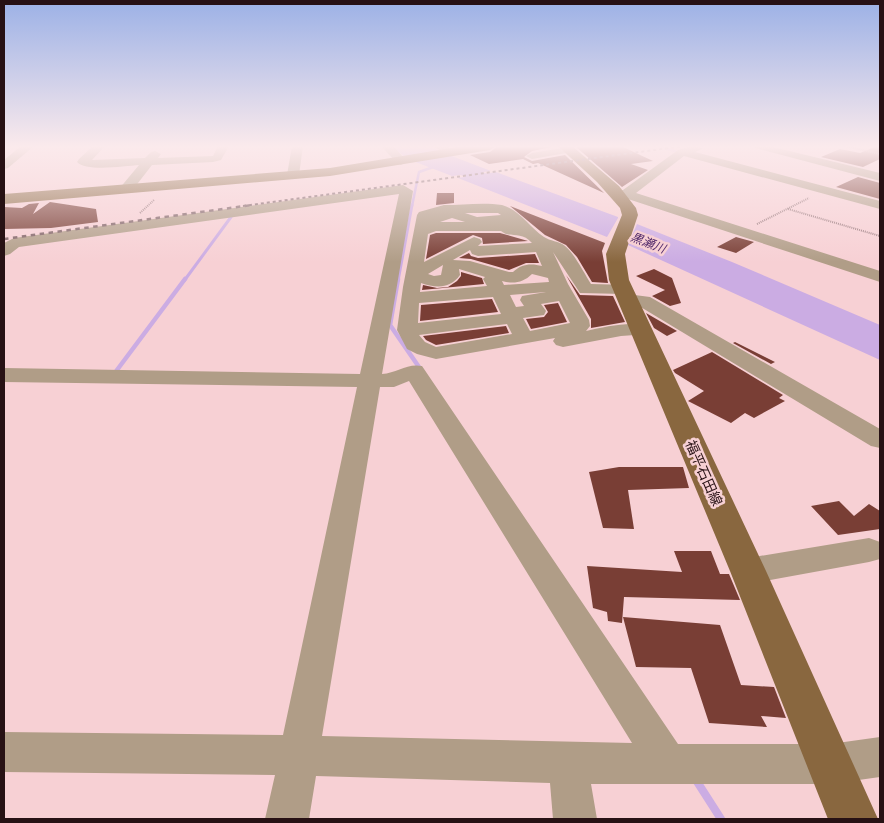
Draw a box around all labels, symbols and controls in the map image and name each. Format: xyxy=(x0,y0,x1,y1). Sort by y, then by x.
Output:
water label: 黒瀬川 xyxy=(629,230,669,257)
street label: 福平石田線 xyxy=(682,438,726,509)

